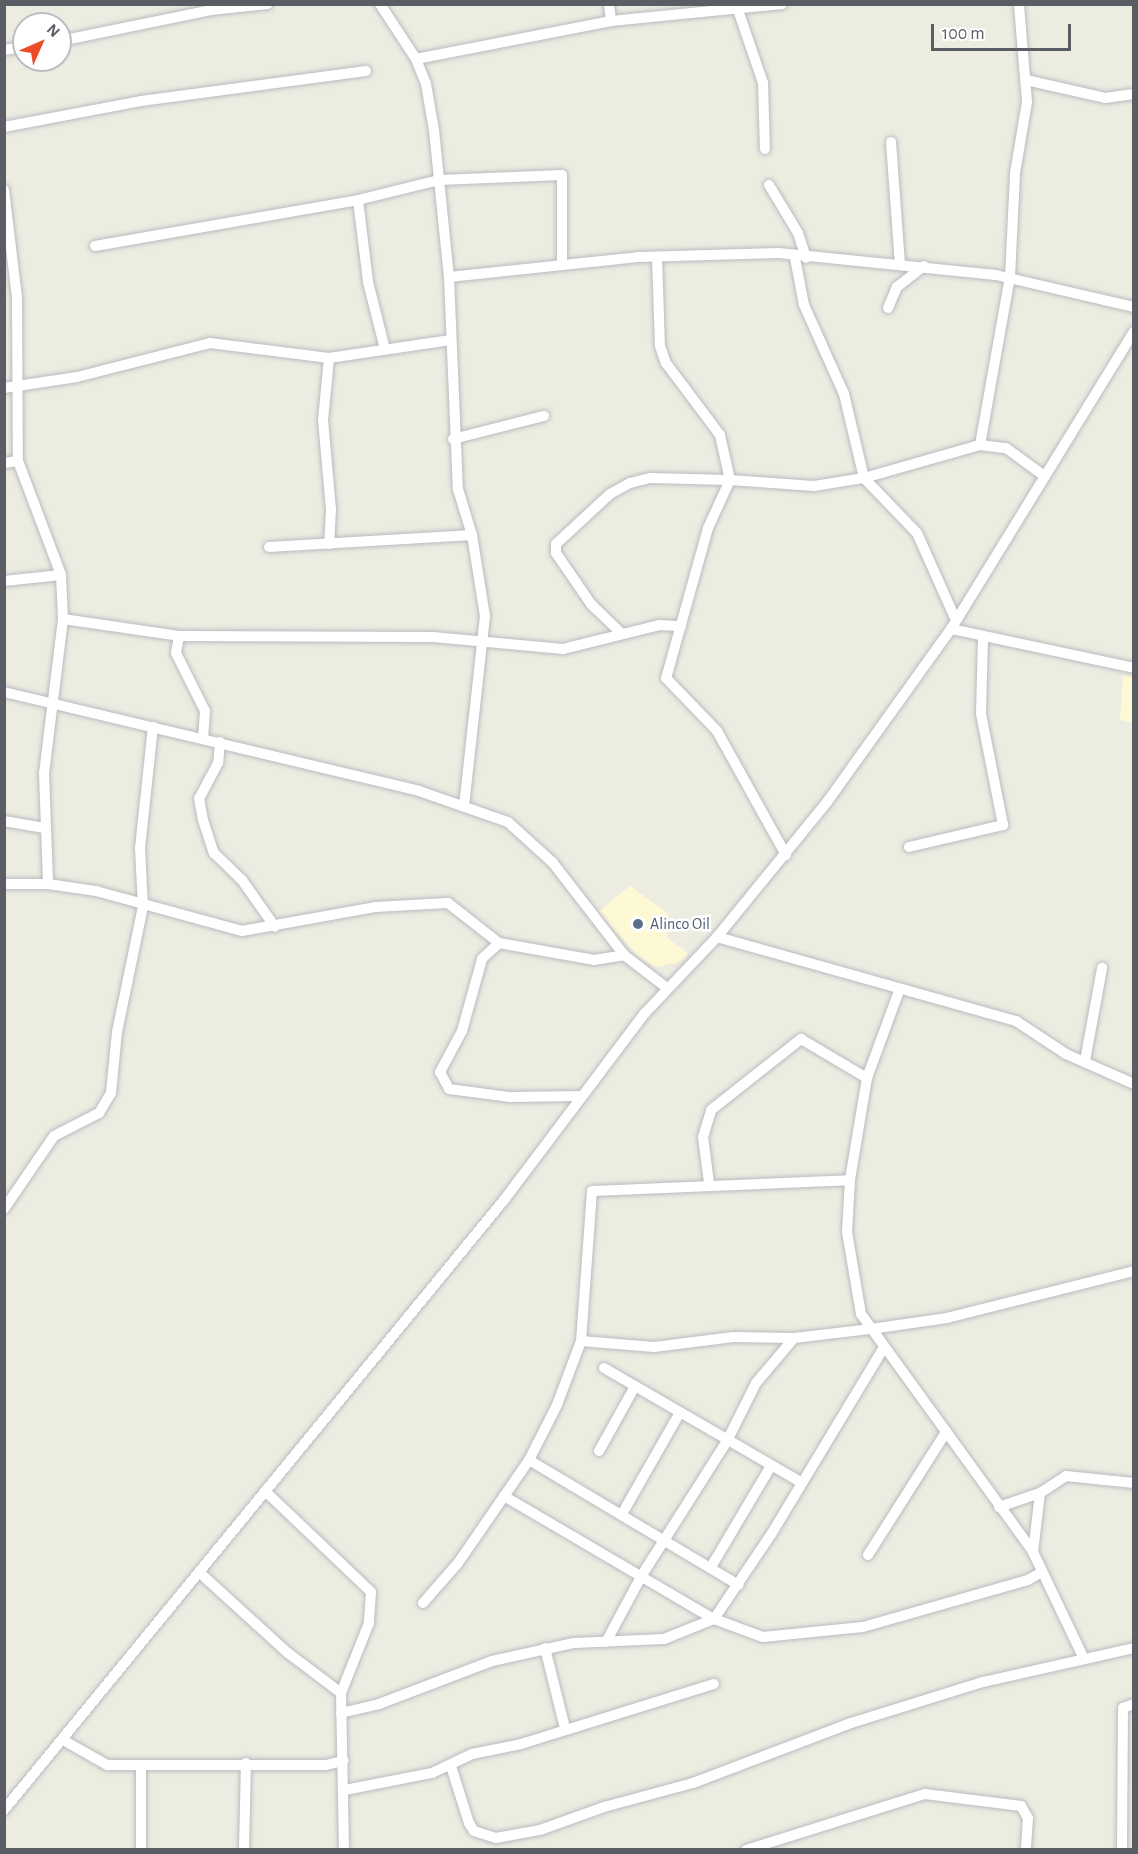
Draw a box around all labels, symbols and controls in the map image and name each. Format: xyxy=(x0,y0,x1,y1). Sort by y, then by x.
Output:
north arrow xyxy=(12,12,72,72)
scale bar xyxy=(934,12,1074,50)
text: N xyxy=(44,21,63,40)
text: 100 m xyxy=(942,25,985,43)
place label: Alinco Oil xyxy=(650,914,710,934)
marker: Alinco Oil xyxy=(631,917,645,931)

